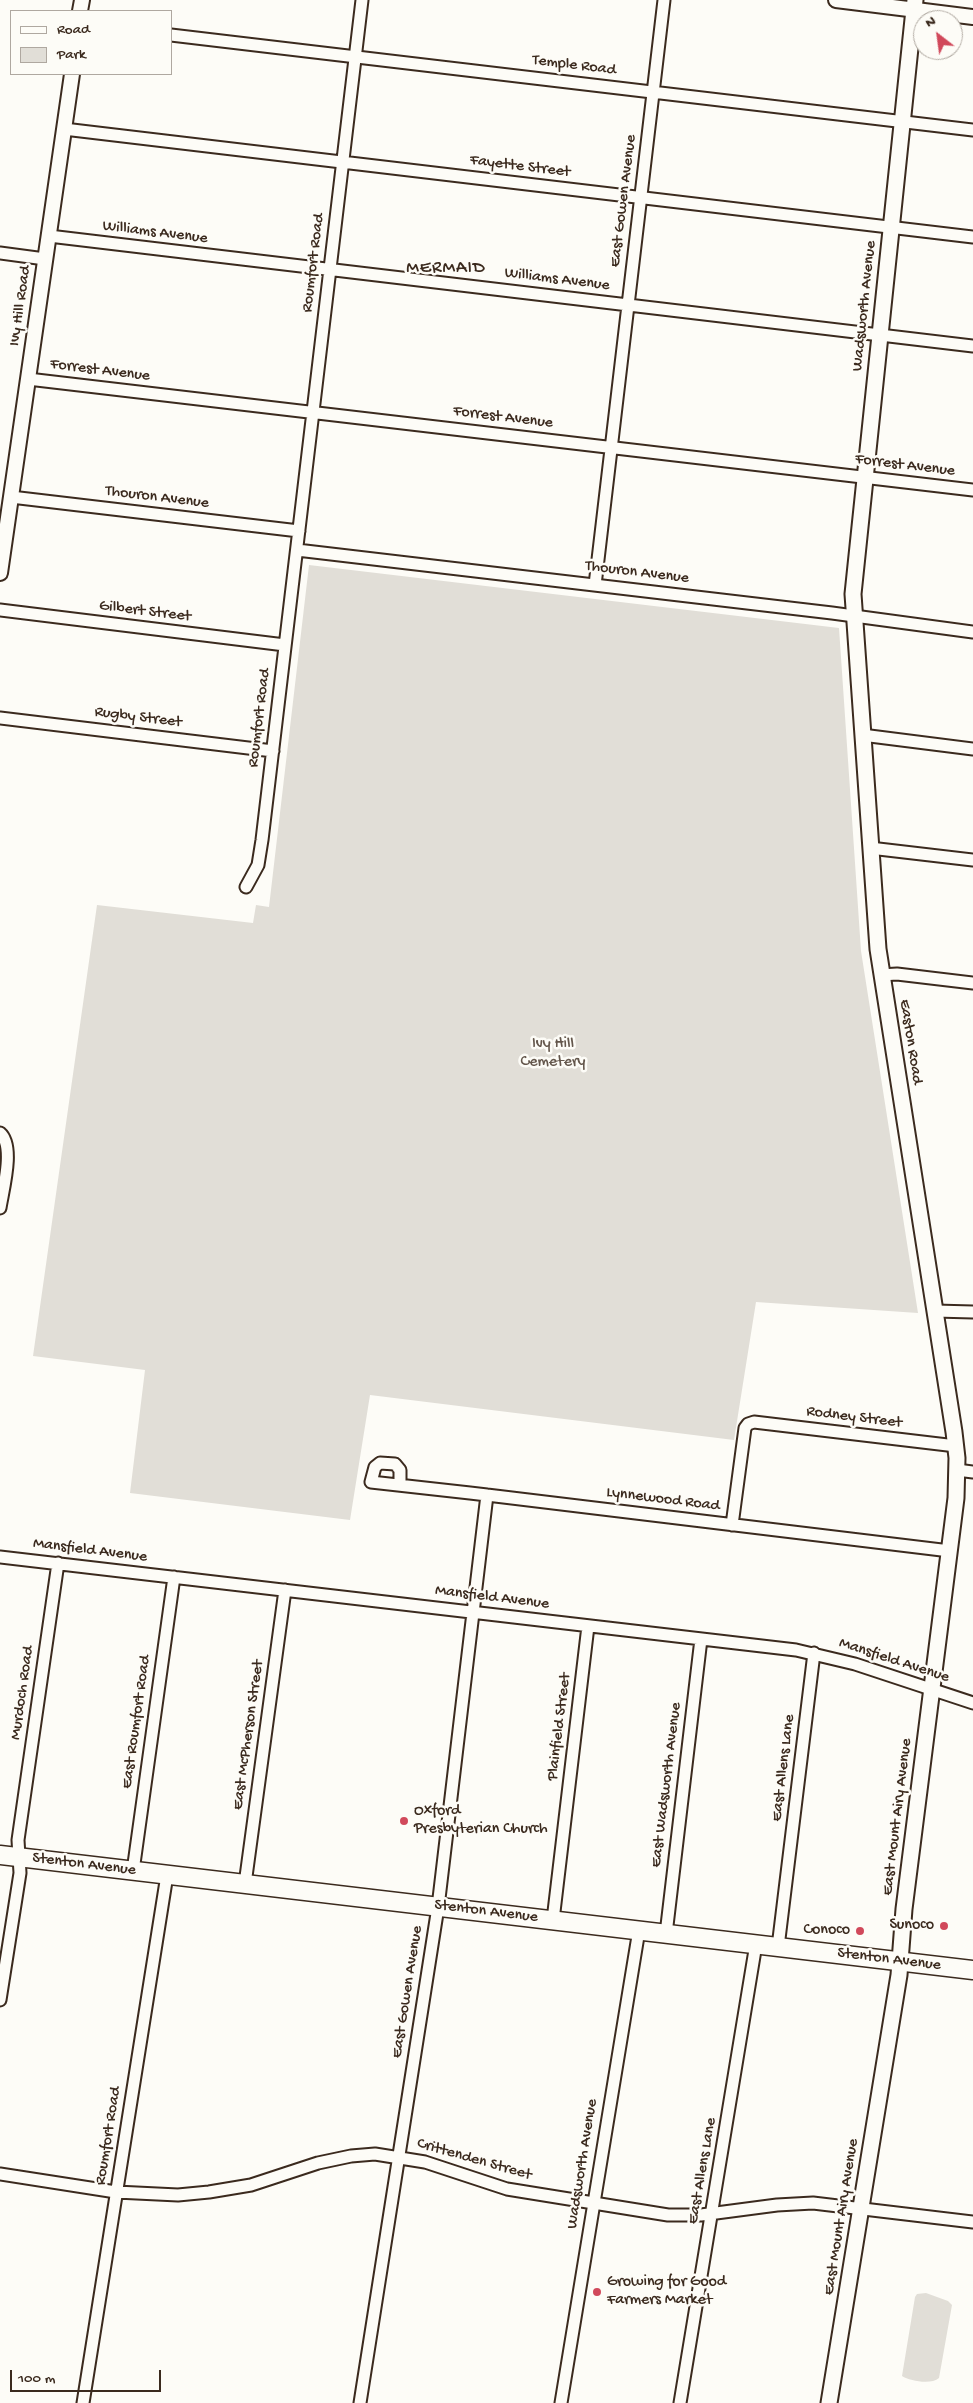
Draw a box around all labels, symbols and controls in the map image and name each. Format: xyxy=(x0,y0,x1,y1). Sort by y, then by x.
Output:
legend xyxy=(10,10,172,75)
north arrow xyxy=(913,10,963,60)
text: N xyxy=(923,13,939,32)
text: Road xyxy=(57,21,90,39)
text: Park xyxy=(57,46,86,64)
street label: Temple Road xyxy=(531,51,617,81)
street label: East Gowen Avenue xyxy=(606,134,642,268)
street label: Fayette Street xyxy=(469,151,571,183)
street label: Roumfort Road xyxy=(298,212,330,314)
street label: Williams Avenue xyxy=(101,217,209,249)
street label: Wadsworth Avenue xyxy=(849,240,881,372)
district label: MERMAID xyxy=(405,258,487,280)
street label: Williams Avenue xyxy=(503,264,611,296)
street label: Ivy Hill Road xyxy=(6,265,36,347)
street label: Forrest Avenue xyxy=(49,355,151,387)
street label: Forrest Avenue xyxy=(452,402,554,434)
street label: Forrest Avenue xyxy=(854,450,956,482)
street label: Thouron Avenue xyxy=(104,482,210,514)
street label: Thouron Avenue xyxy=(584,557,690,589)
street label: Gilbert Street xyxy=(98,597,192,627)
street label: Roumfort Road xyxy=(244,667,276,769)
street label: Rugby Street xyxy=(93,703,183,733)
street label: Easton Road xyxy=(894,998,926,1086)
park label: Ivy Hill Cemetery xyxy=(521,1035,585,1073)
street label: Rodney Street xyxy=(805,1403,903,1433)
street label: Lynnewood Road xyxy=(605,1484,721,1516)
street label: Mansfield Avenue xyxy=(32,1534,148,1568)
street label: Mansfield Avenue xyxy=(434,1581,550,1615)
street label: Mansfield Avenue xyxy=(836,1634,952,1688)
street label: Murdoch Road xyxy=(7,1645,39,1741)
street label: East Roumfort Road xyxy=(118,1654,156,1790)
street label: East McPherson Street xyxy=(229,1659,269,1811)
street label: Plainfield Street xyxy=(544,1672,576,1782)
street label: East Wadsworth Avenue xyxy=(647,1701,687,1869)
street label: East Allens Lane xyxy=(768,1713,800,1823)
street label: East Mount Airy Avenue xyxy=(879,1737,917,1897)
place label: Oxford Presbyterian Church xyxy=(414,1802,548,1840)
marker: Oxford Presbyterian Church xyxy=(398,1815,410,1827)
street label: Stenton Avenue xyxy=(31,1849,137,1881)
street label: Stenton Avenue xyxy=(433,1896,539,1928)
place label: Sunoco xyxy=(889,1916,934,1936)
marker: Sunoco xyxy=(938,1920,950,1932)
place label: Conoco xyxy=(803,1921,850,1941)
street label: East Gowen Avenue xyxy=(388,1925,428,2059)
marker: Conoco xyxy=(854,1925,866,1937)
street label: Stenton Avenue xyxy=(836,1944,942,1976)
street label: Roumfort Road xyxy=(92,2085,126,2187)
street label: Wadsworth Avenue xyxy=(563,2098,603,2230)
street label: East Allens Lane xyxy=(684,2116,722,2226)
street label: Crittenden Street xyxy=(414,2134,534,2186)
street label: East Mount Airy Avenue xyxy=(820,2137,864,2297)
place label: Growing for Good Farmers Market xyxy=(607,2273,726,2311)
marker: Growing for Good Farmers Market xyxy=(591,2286,603,2298)
scale bar xyxy=(12,2360,164,2392)
text: 100 m xyxy=(18,2370,55,2388)

